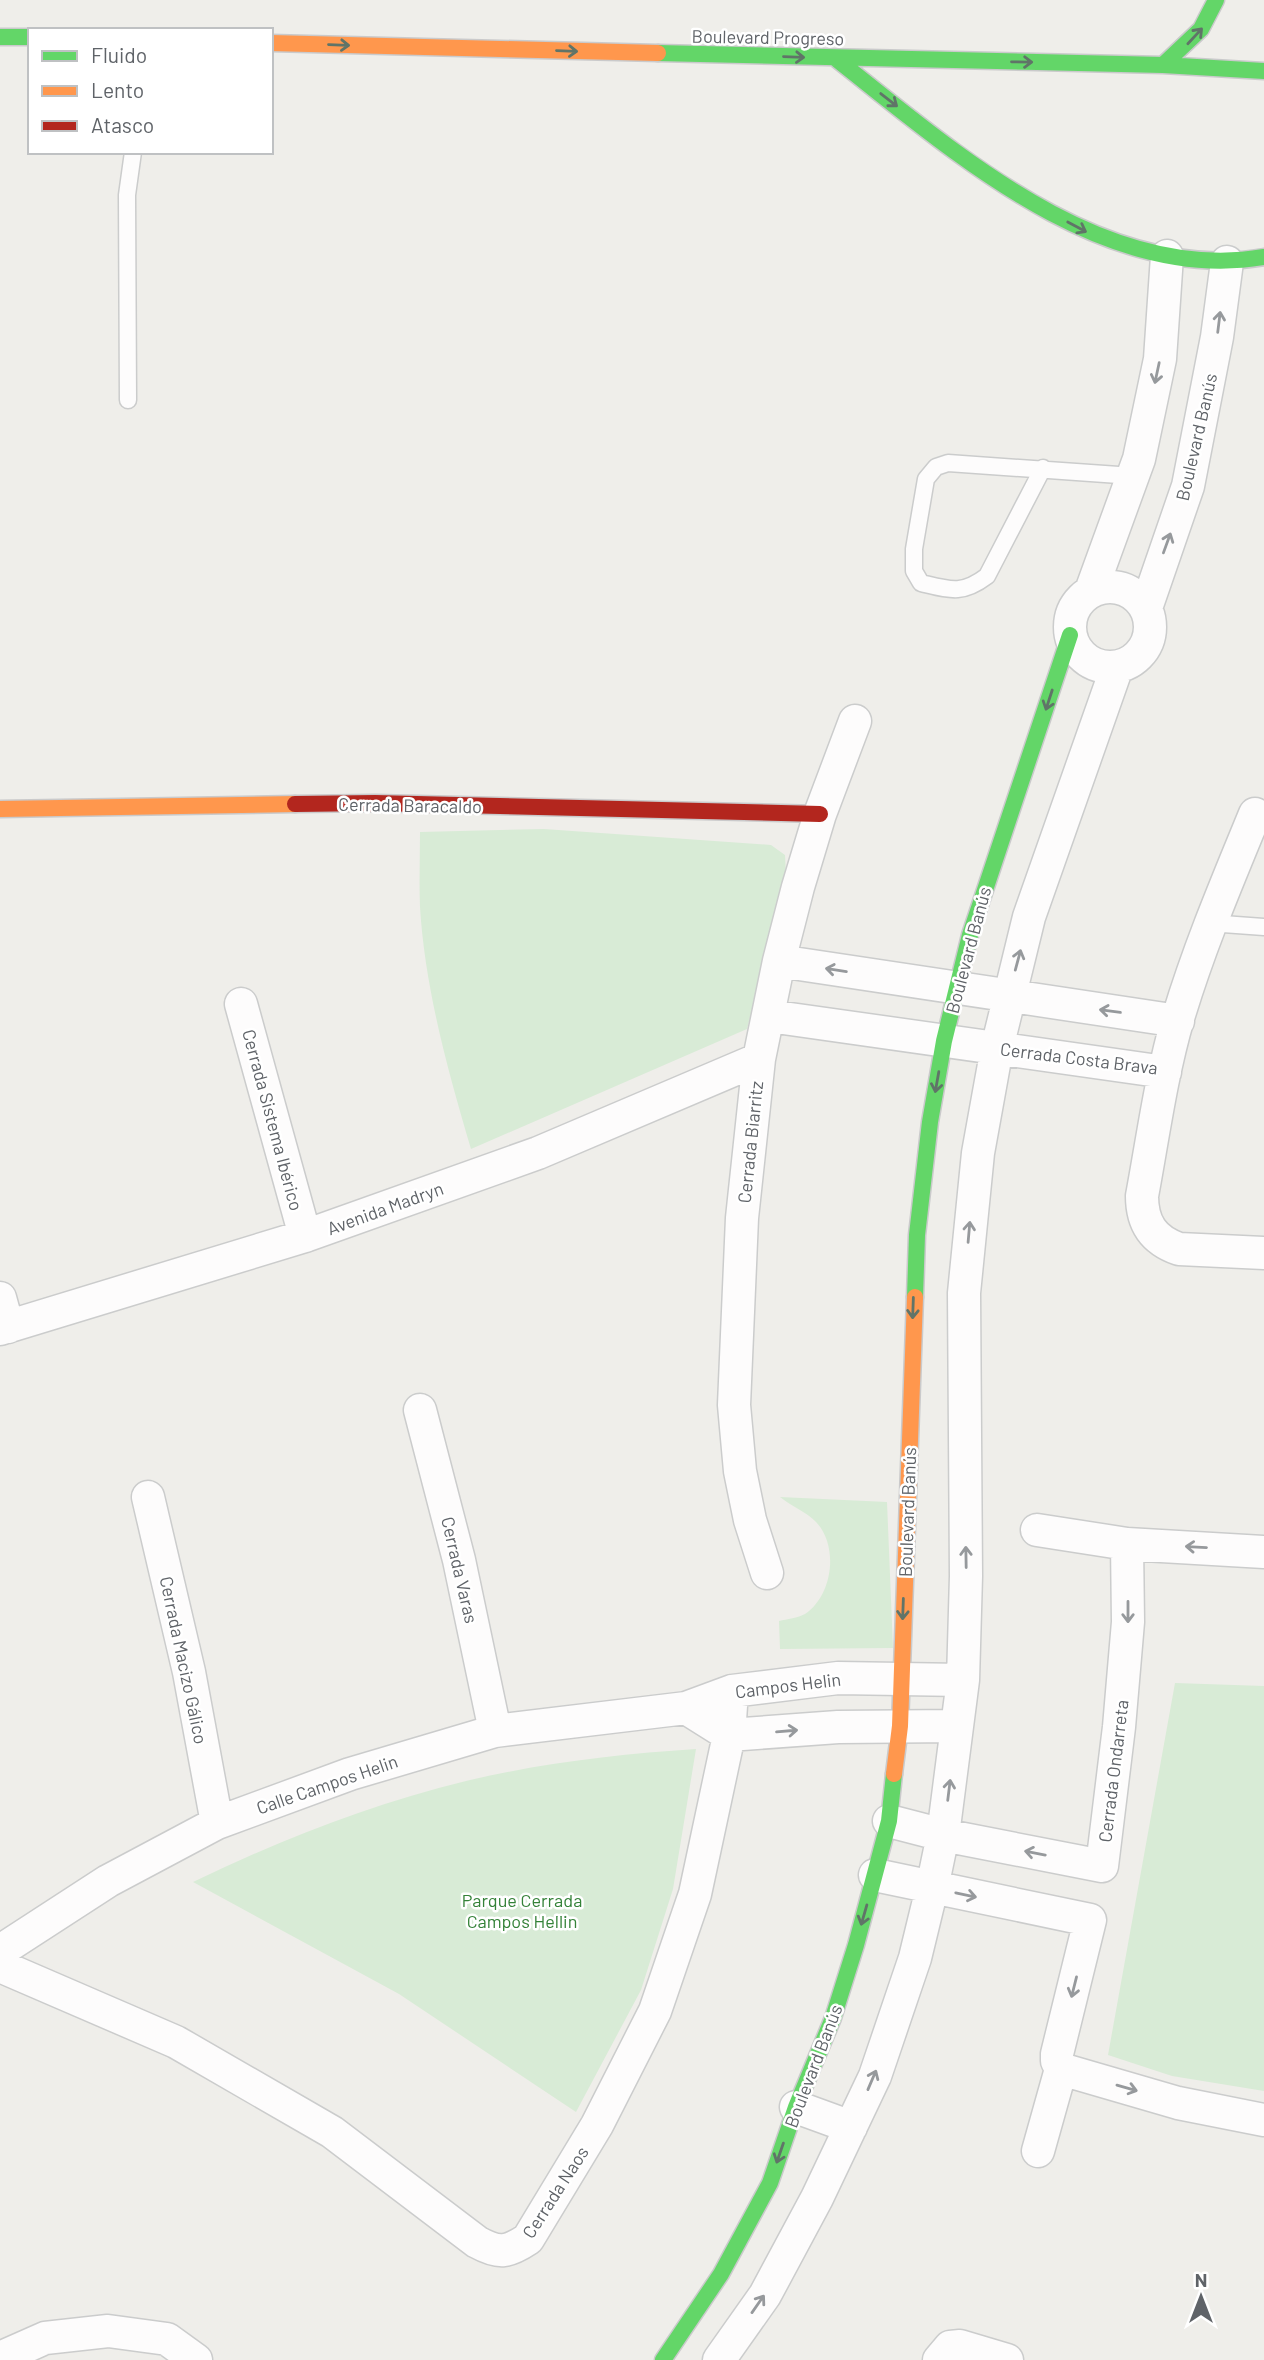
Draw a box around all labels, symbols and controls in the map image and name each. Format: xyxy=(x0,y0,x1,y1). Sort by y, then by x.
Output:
street label: Boulevard Progreso xyxy=(692,25,844,49)
one-way arrow xyxy=(1187,27,1203,45)
legend xyxy=(28,28,273,154)
one-way arrow xyxy=(328,38,351,52)
text: Fluido xyxy=(91,42,147,67)
one-way arrow xyxy=(555,45,578,58)
one-way arrow xyxy=(783,51,806,64)
one-way arrow xyxy=(1010,55,1033,69)
text: Lento xyxy=(91,77,144,102)
one-way arrow xyxy=(879,93,898,107)
text: Atasco xyxy=(91,112,154,137)
one-way arrow xyxy=(1066,220,1087,234)
one-way arrow xyxy=(1213,311,1226,334)
one-way arrow xyxy=(1150,361,1164,384)
street label: Boulevard Banús xyxy=(1171,371,1221,503)
one-way arrow xyxy=(1162,533,1175,555)
one-way arrow xyxy=(1042,688,1054,710)
street label: Cerrada Baracaldo xyxy=(338,793,482,817)
street label: Boulevard Banús xyxy=(941,884,995,1016)
one-way arrow xyxy=(1012,949,1025,972)
one-way arrow xyxy=(825,963,848,976)
one-way arrow xyxy=(1099,1004,1122,1017)
street label: Cerrada Sistema Ibérico xyxy=(238,1027,308,1213)
street label: Cerrada Costa Brava xyxy=(999,1037,1159,1079)
one-way arrow xyxy=(929,1070,943,1093)
street label: Cerrada Biarritz xyxy=(733,1080,767,1204)
street label: Avenida Madryn xyxy=(324,1177,446,1239)
one-way arrow xyxy=(963,1221,976,1244)
one-way arrow xyxy=(907,1296,920,1319)
street label: Boulevard Banús xyxy=(894,1447,920,1577)
street label: Cerrada Varas xyxy=(437,1515,483,1625)
one-way arrow xyxy=(1185,1541,1208,1554)
one-way arrow xyxy=(959,1546,972,1569)
street label: Cerrada Macizo Gálico xyxy=(155,1574,213,1746)
one-way arrow xyxy=(897,1597,910,1620)
one-way arrow xyxy=(1121,1600,1135,1623)
street label: Campos Helin xyxy=(734,1668,842,1702)
street label: Cerrada Ondarreta xyxy=(1093,1698,1133,1844)
one-way arrow xyxy=(775,1724,798,1737)
street label: Calle Campos Helin xyxy=(253,1750,401,1818)
one-way arrow xyxy=(943,1779,956,1801)
one-way arrow xyxy=(1024,1846,1047,1859)
one-way arrow xyxy=(954,1888,977,1902)
park label: Parque Cerrada Campos Hellin xyxy=(462,1889,582,1932)
one-way arrow xyxy=(857,1904,870,1926)
one-way arrow xyxy=(1067,1975,1080,1997)
street label: Boulevard Banús xyxy=(779,2001,847,2131)
one-way arrow xyxy=(867,2070,880,2091)
one-way arrow xyxy=(1116,2082,1138,2095)
one-way arrow xyxy=(773,2141,785,2163)
street label: Cerrada Naos xyxy=(517,2142,593,2242)
north arrow xyxy=(1166,2262,1236,2332)
text: N xyxy=(1195,2268,1207,2291)
one-way arrow xyxy=(751,2295,765,2314)

